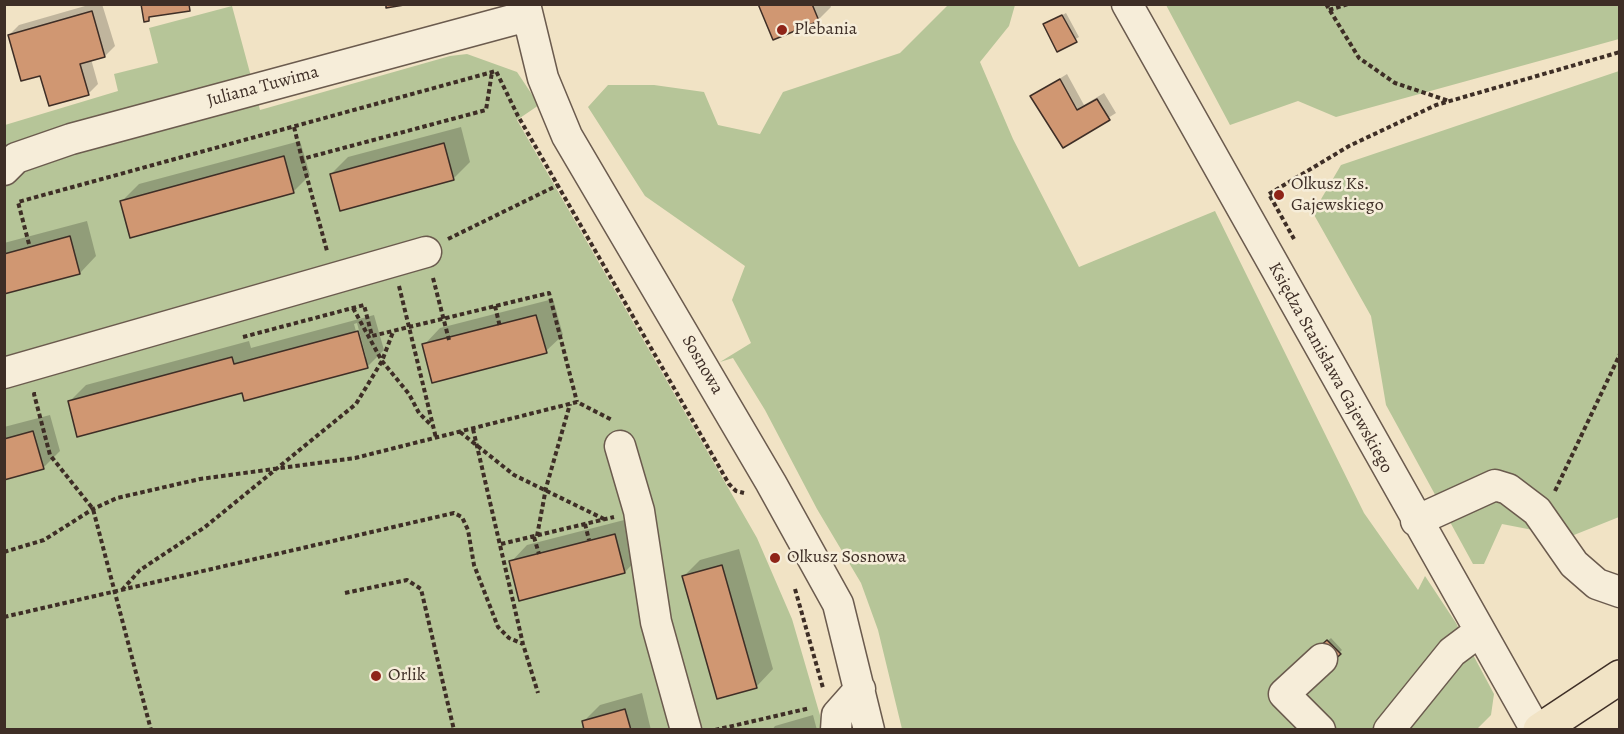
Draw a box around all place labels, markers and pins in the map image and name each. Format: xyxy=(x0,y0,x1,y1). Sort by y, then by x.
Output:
place label: Plebania xyxy=(794,19,857,41)
marker: Plebania xyxy=(775,23,789,37)
place label: Olkusz Ks. Gajewskiego xyxy=(1291,174,1384,216)
marker: Olkusz Ks. Gajewskiego xyxy=(1272,188,1286,202)
place label: Olkusz Sosnowa xyxy=(787,547,906,569)
marker: Olkusz Sosnowa xyxy=(768,551,782,565)
place label: Orlik xyxy=(388,665,426,687)
marker: Orlik xyxy=(369,669,383,683)

